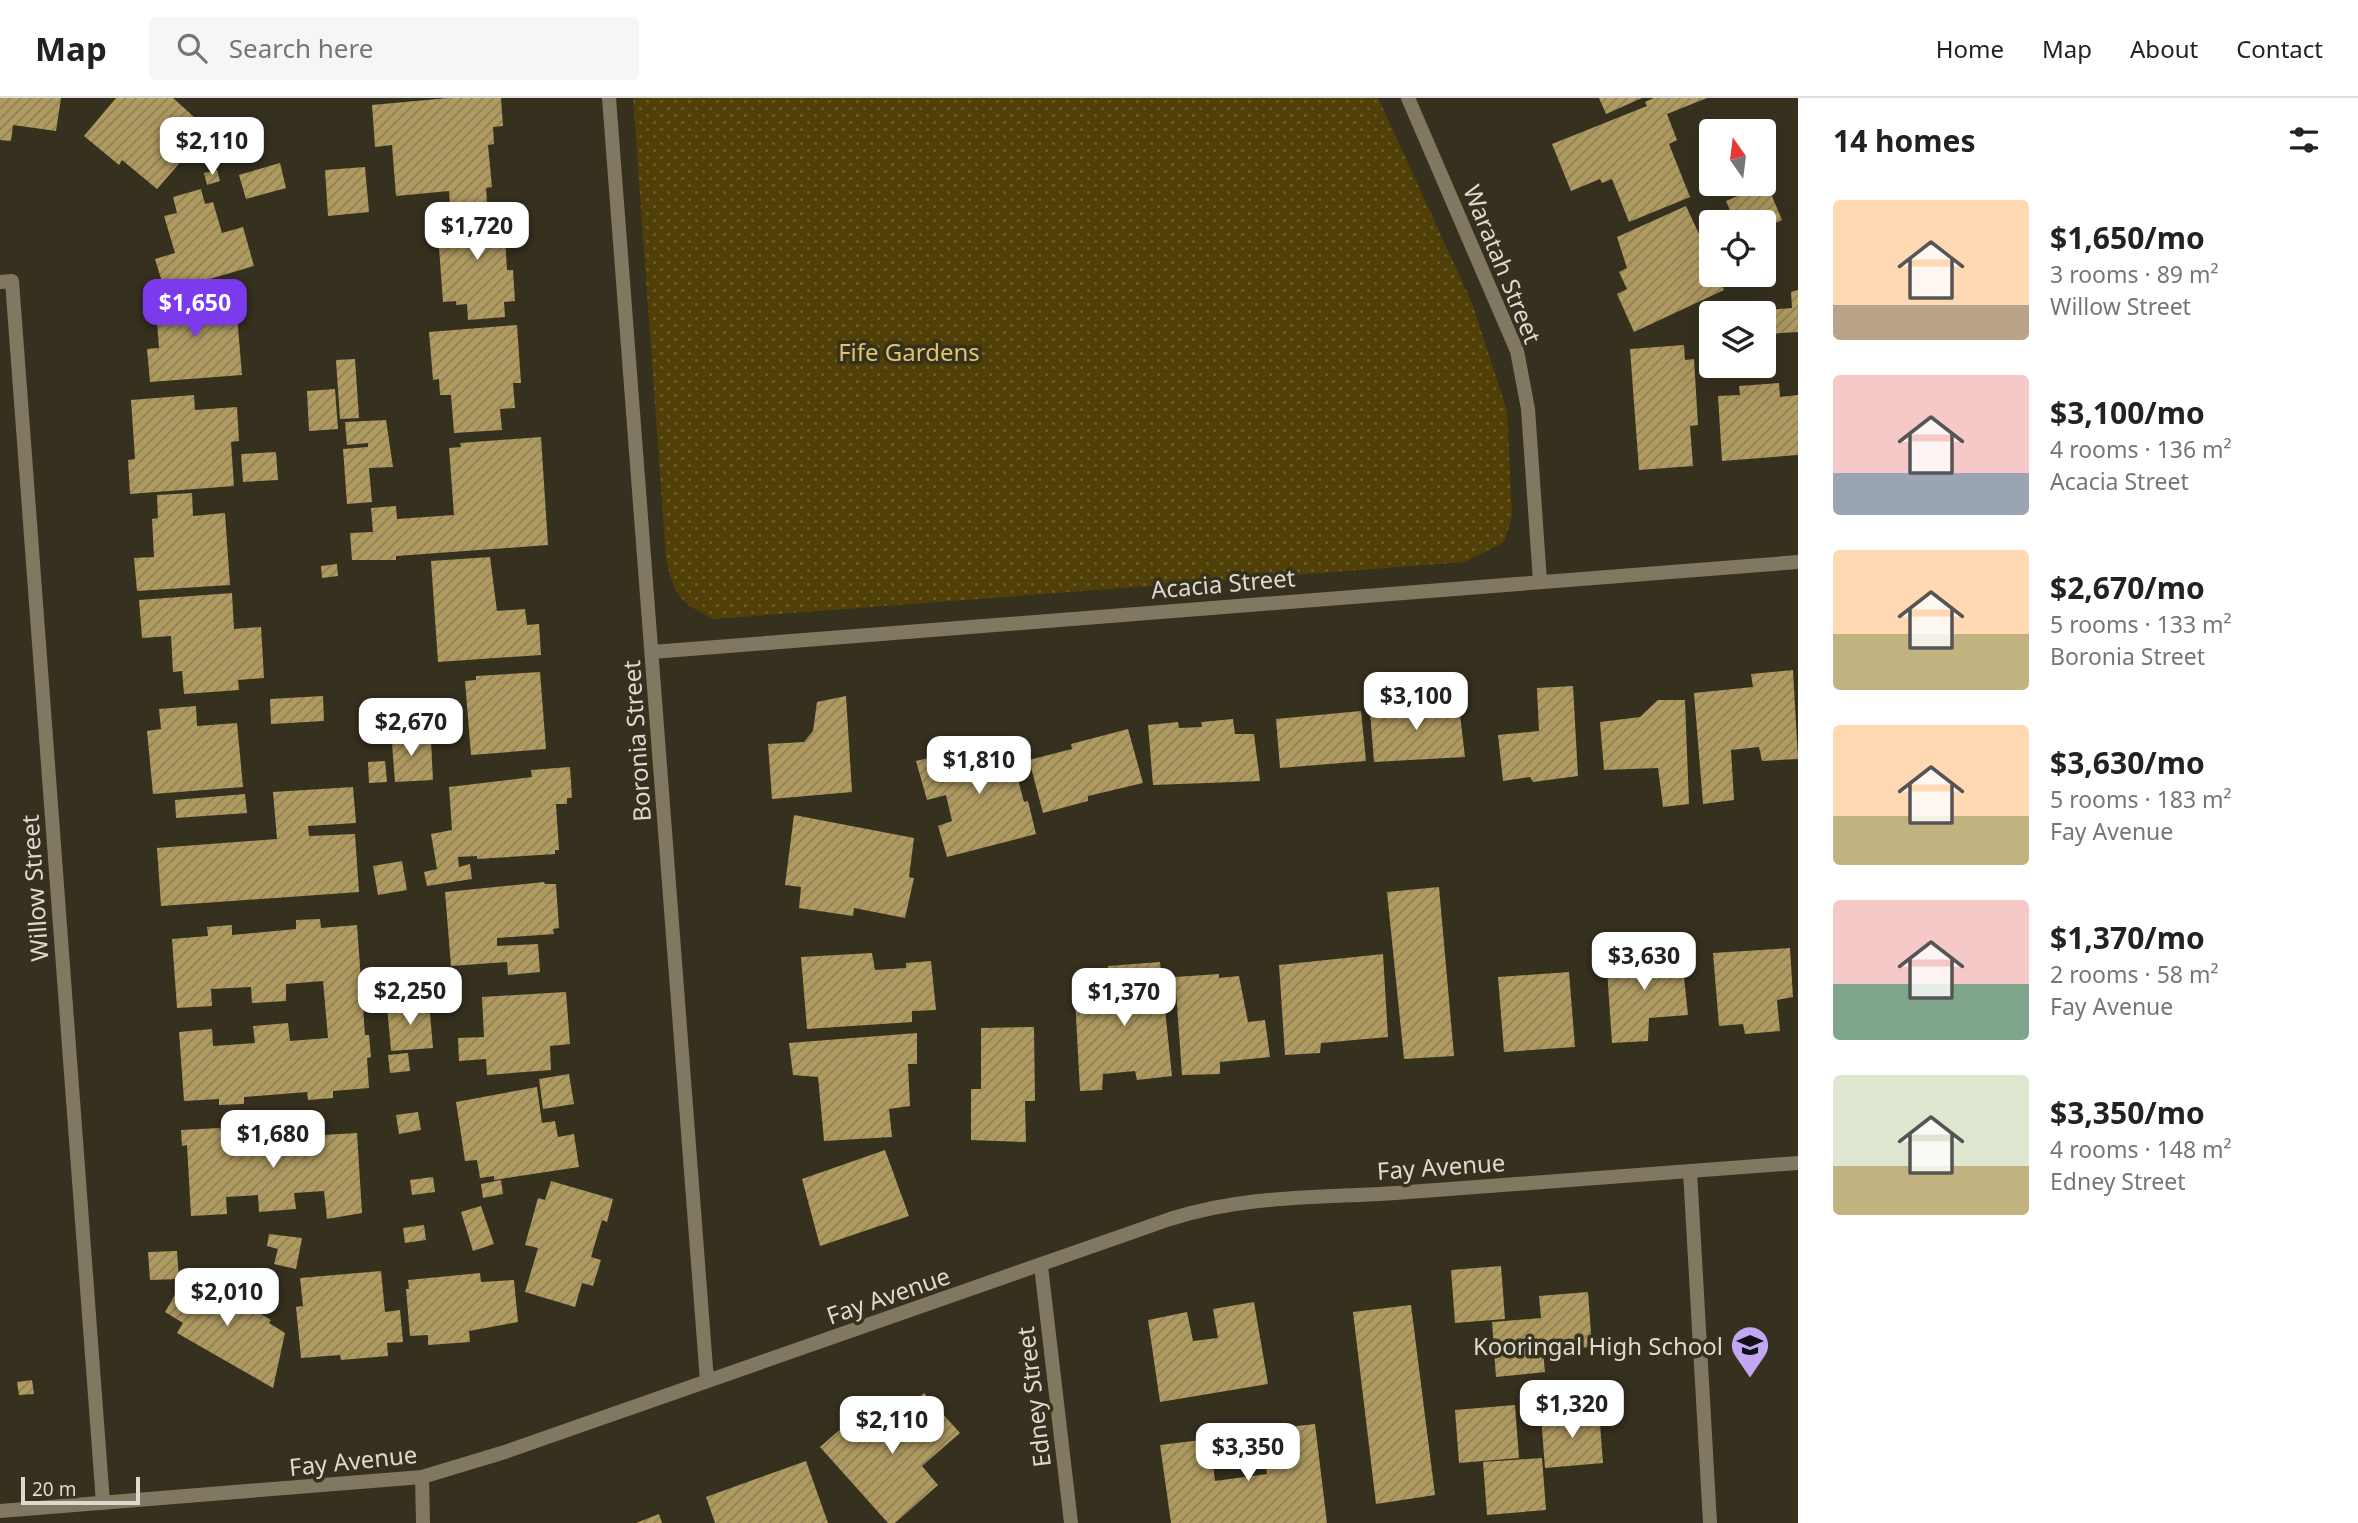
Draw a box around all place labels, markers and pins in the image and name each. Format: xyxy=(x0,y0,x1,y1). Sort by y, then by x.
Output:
pin: $2,110 xyxy=(155,118,269,177)
pin: $1,720 xyxy=(420,202,534,262)
pin: $1,650 xyxy=(138,280,252,339)
pin: $3,100 xyxy=(1359,672,1473,732)
pin: $2,670 xyxy=(354,698,468,758)
pin: $1,810 xyxy=(922,736,1036,796)
pin: $3,630 xyxy=(1587,932,1701,992)
pin: $2,250 xyxy=(353,968,467,1027)
pin: $1,370 xyxy=(1067,968,1181,1028)
pin: $1,680 xyxy=(216,1110,330,1170)
pin: $2,010 xyxy=(170,1268,284,1328)
school or university icon: Kooringal High School xyxy=(1729,1324,1771,1379)
place label: Kooringal High School xyxy=(1473,1329,1723,1362)
pin: $1,320 xyxy=(1515,1380,1629,1440)
pin: $2,110 xyxy=(835,1396,949,1456)
pin: $3,350 xyxy=(1191,1424,1305,1483)

